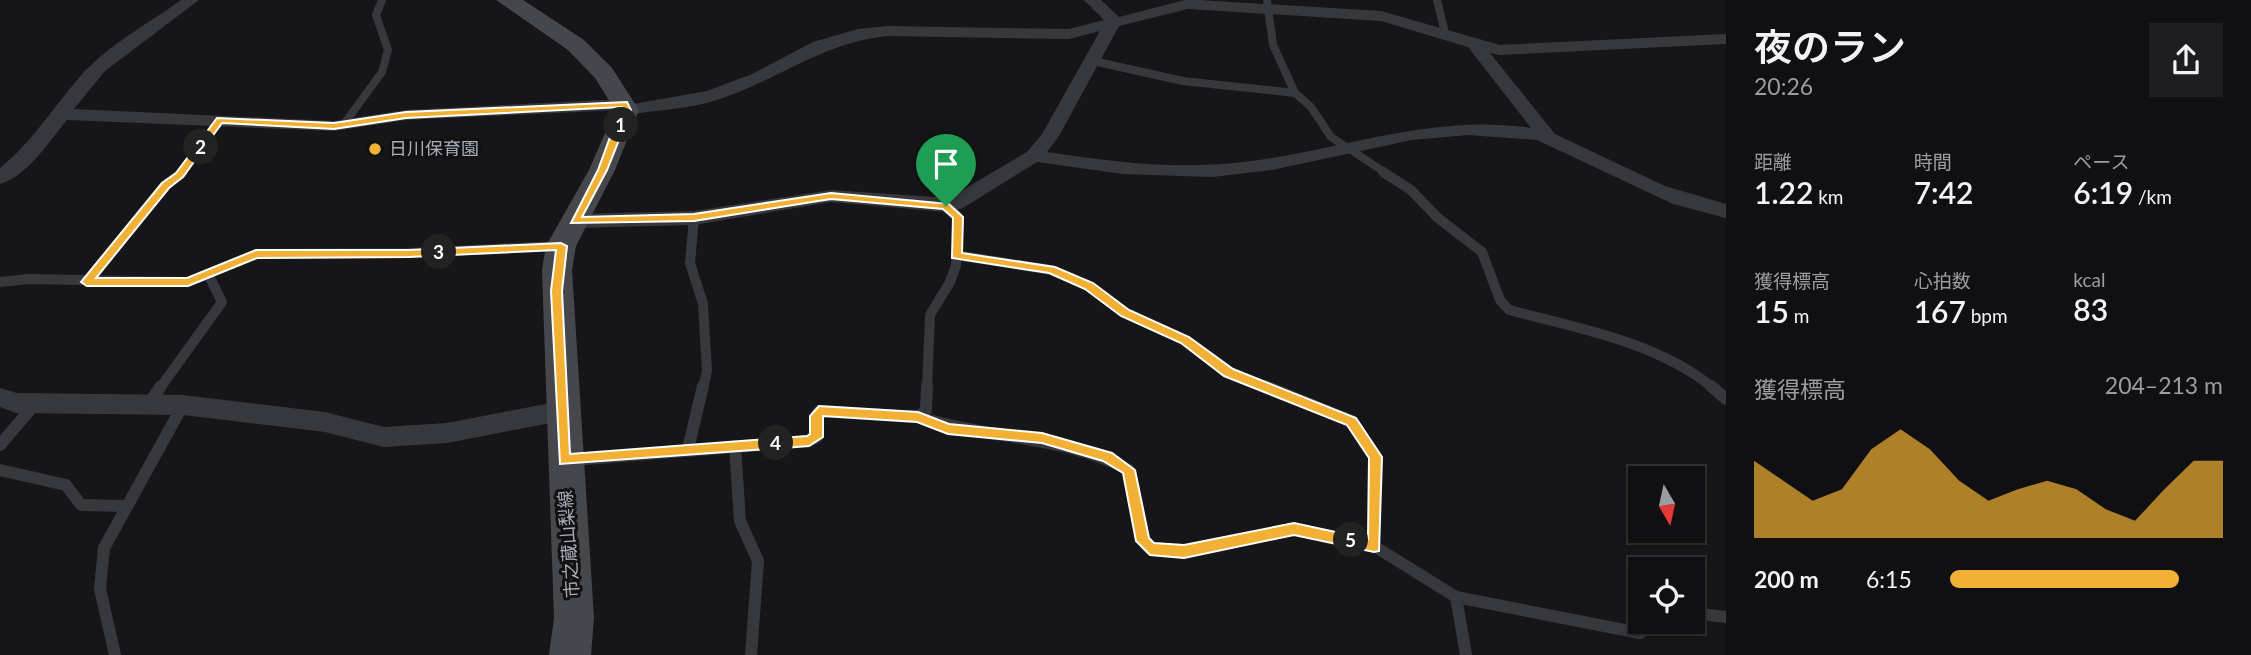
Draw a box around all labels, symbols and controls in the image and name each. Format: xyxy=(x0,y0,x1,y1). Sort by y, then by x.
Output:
text: 夜のラン xyxy=(1754,23,1906,69)
button: share xyxy=(2149,23,2223,97)
text: 20:26 xyxy=(1754,72,1813,100)
pin: 1 xyxy=(604,108,638,142)
text: 1 xyxy=(615,113,626,136)
pin: 2 xyxy=(184,130,218,164)
pin xyxy=(916,134,976,206)
text: 2 xyxy=(195,135,206,158)
place label: 日川保育園 xyxy=(389,137,479,159)
marker: 日川保育園 xyxy=(367,141,383,157)
icon: arrive xyxy=(927,145,965,183)
text: 距離 xyxy=(1754,150,1792,173)
text: 時間 xyxy=(1914,150,1952,173)
text: ペース xyxy=(2073,150,2129,173)
text: 1.22 xyxy=(1754,174,1813,210)
text: 7:42 xyxy=(1914,174,1973,210)
text: 6:19 xyxy=(2073,174,2133,210)
text: km xyxy=(1813,185,1843,208)
text: /km xyxy=(2133,185,2172,208)
pin: 3 xyxy=(422,234,457,270)
text: 3 xyxy=(433,240,444,263)
text: kcal xyxy=(2073,268,2105,291)
text: 獲得標高 xyxy=(1754,269,1830,292)
text: 心拍数 xyxy=(1914,269,1971,292)
text: 83 xyxy=(2073,291,2108,327)
text: 15 xyxy=(1754,293,1789,329)
text: 167 xyxy=(1914,293,1966,329)
text: m xyxy=(1789,304,1809,327)
text: bpm xyxy=(1966,304,2008,327)
text: 204–213 m xyxy=(2105,371,2223,399)
text: 獲得標高 xyxy=(1754,375,1846,403)
pin: 4 xyxy=(758,426,794,460)
text: 4 xyxy=(770,431,781,454)
north arrow xyxy=(1628,466,1704,542)
map controls xyxy=(1628,466,1705,634)
street label: 市之蔵山梨線 xyxy=(553,489,583,599)
pin: 5 xyxy=(1334,522,1368,558)
text: 5 xyxy=(1345,528,1356,551)
button: locate xyxy=(1628,557,1705,634)
text: 200 m xyxy=(1754,565,1819,593)
text: 6:15 xyxy=(1866,565,1912,593)

